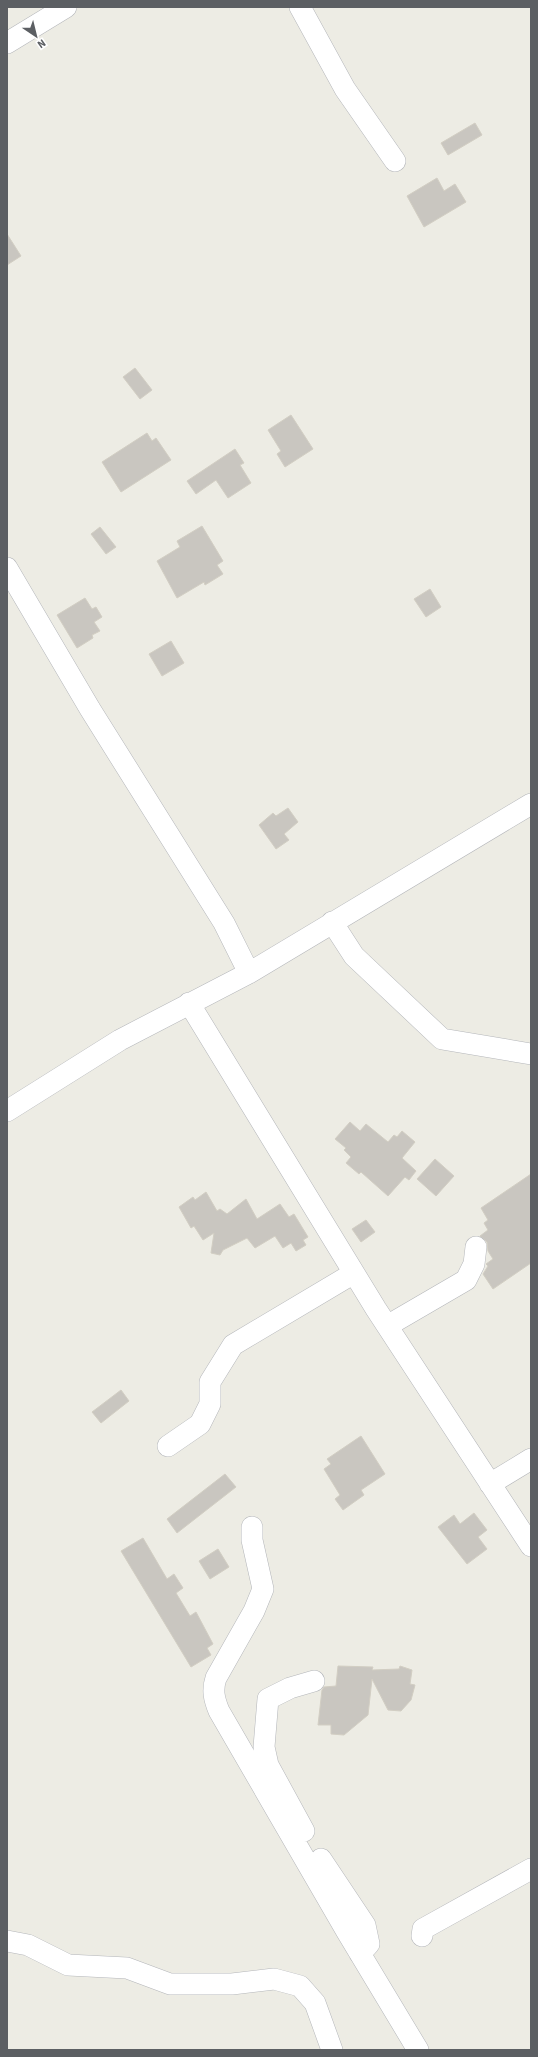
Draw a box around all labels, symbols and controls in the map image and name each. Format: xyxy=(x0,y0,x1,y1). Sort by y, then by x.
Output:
north arrow xyxy=(16,16,56,56)
text: N xyxy=(34,36,49,52)

